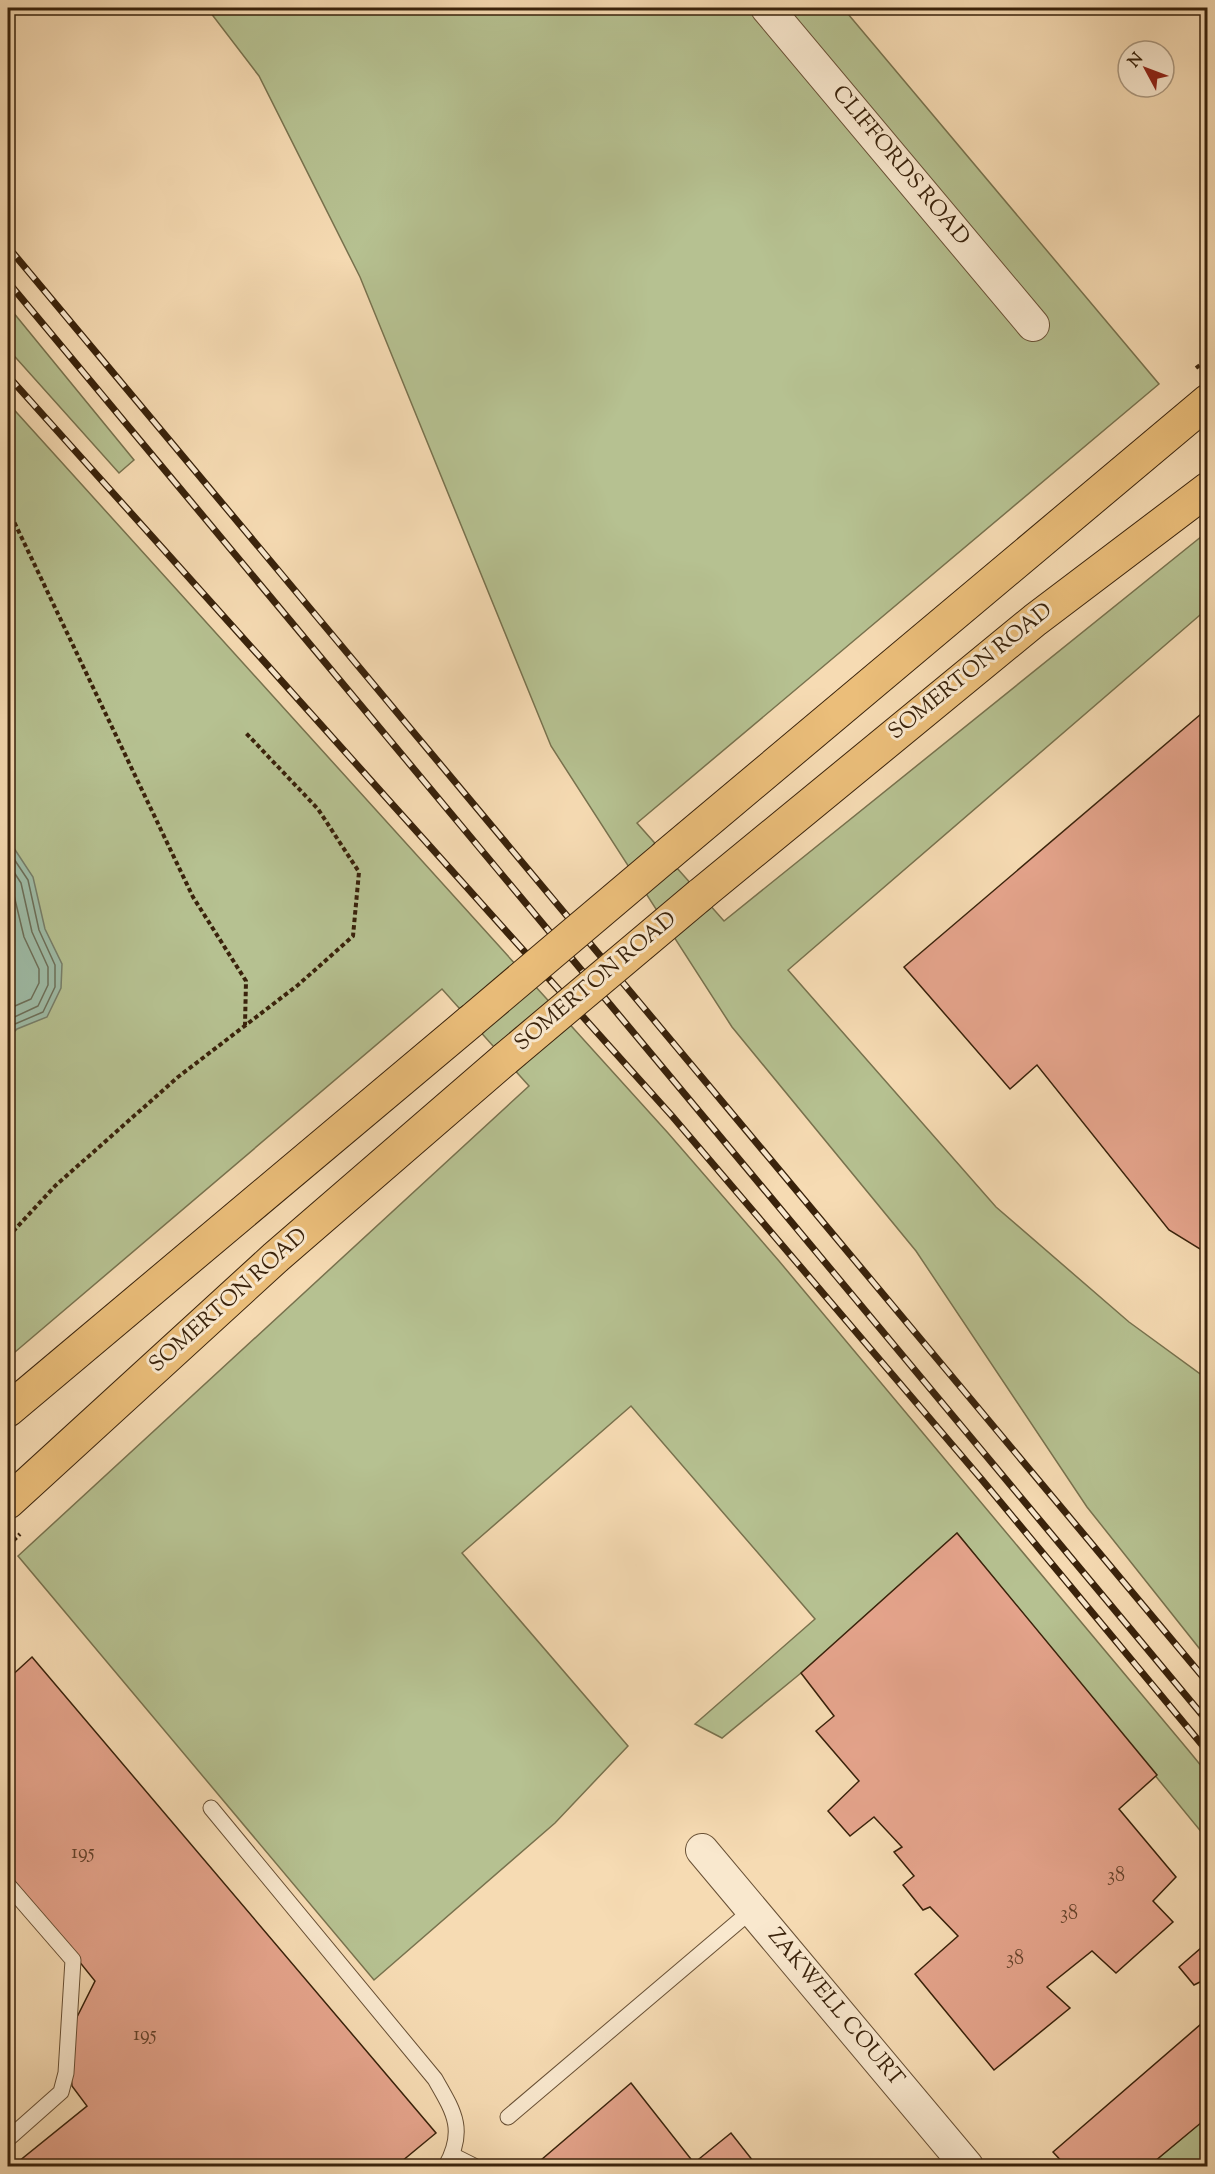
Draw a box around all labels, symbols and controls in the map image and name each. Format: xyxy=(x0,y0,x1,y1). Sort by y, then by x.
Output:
north arrow xyxy=(1116,39,1176,99)
text: N xyxy=(1124,48,1150,73)
street label: CLIFFORDS ROAD xyxy=(823,79,977,253)
street label: SOMERTON ROAD xyxy=(882,596,1060,748)
street label: SOMERTON ROAD xyxy=(508,904,684,1060)
street label: SOMERTON ROAD xyxy=(143,1221,315,1381)
house number: 195 xyxy=(71,1839,95,1868)
house number: 38 xyxy=(1107,1862,1125,1891)
house number: 38 xyxy=(1060,1900,1078,1929)
street label: ZAKWELL COURT xyxy=(759,1922,911,2095)
house number: 38 xyxy=(1006,1945,1024,1974)
house number: 195 xyxy=(133,2021,157,2050)

